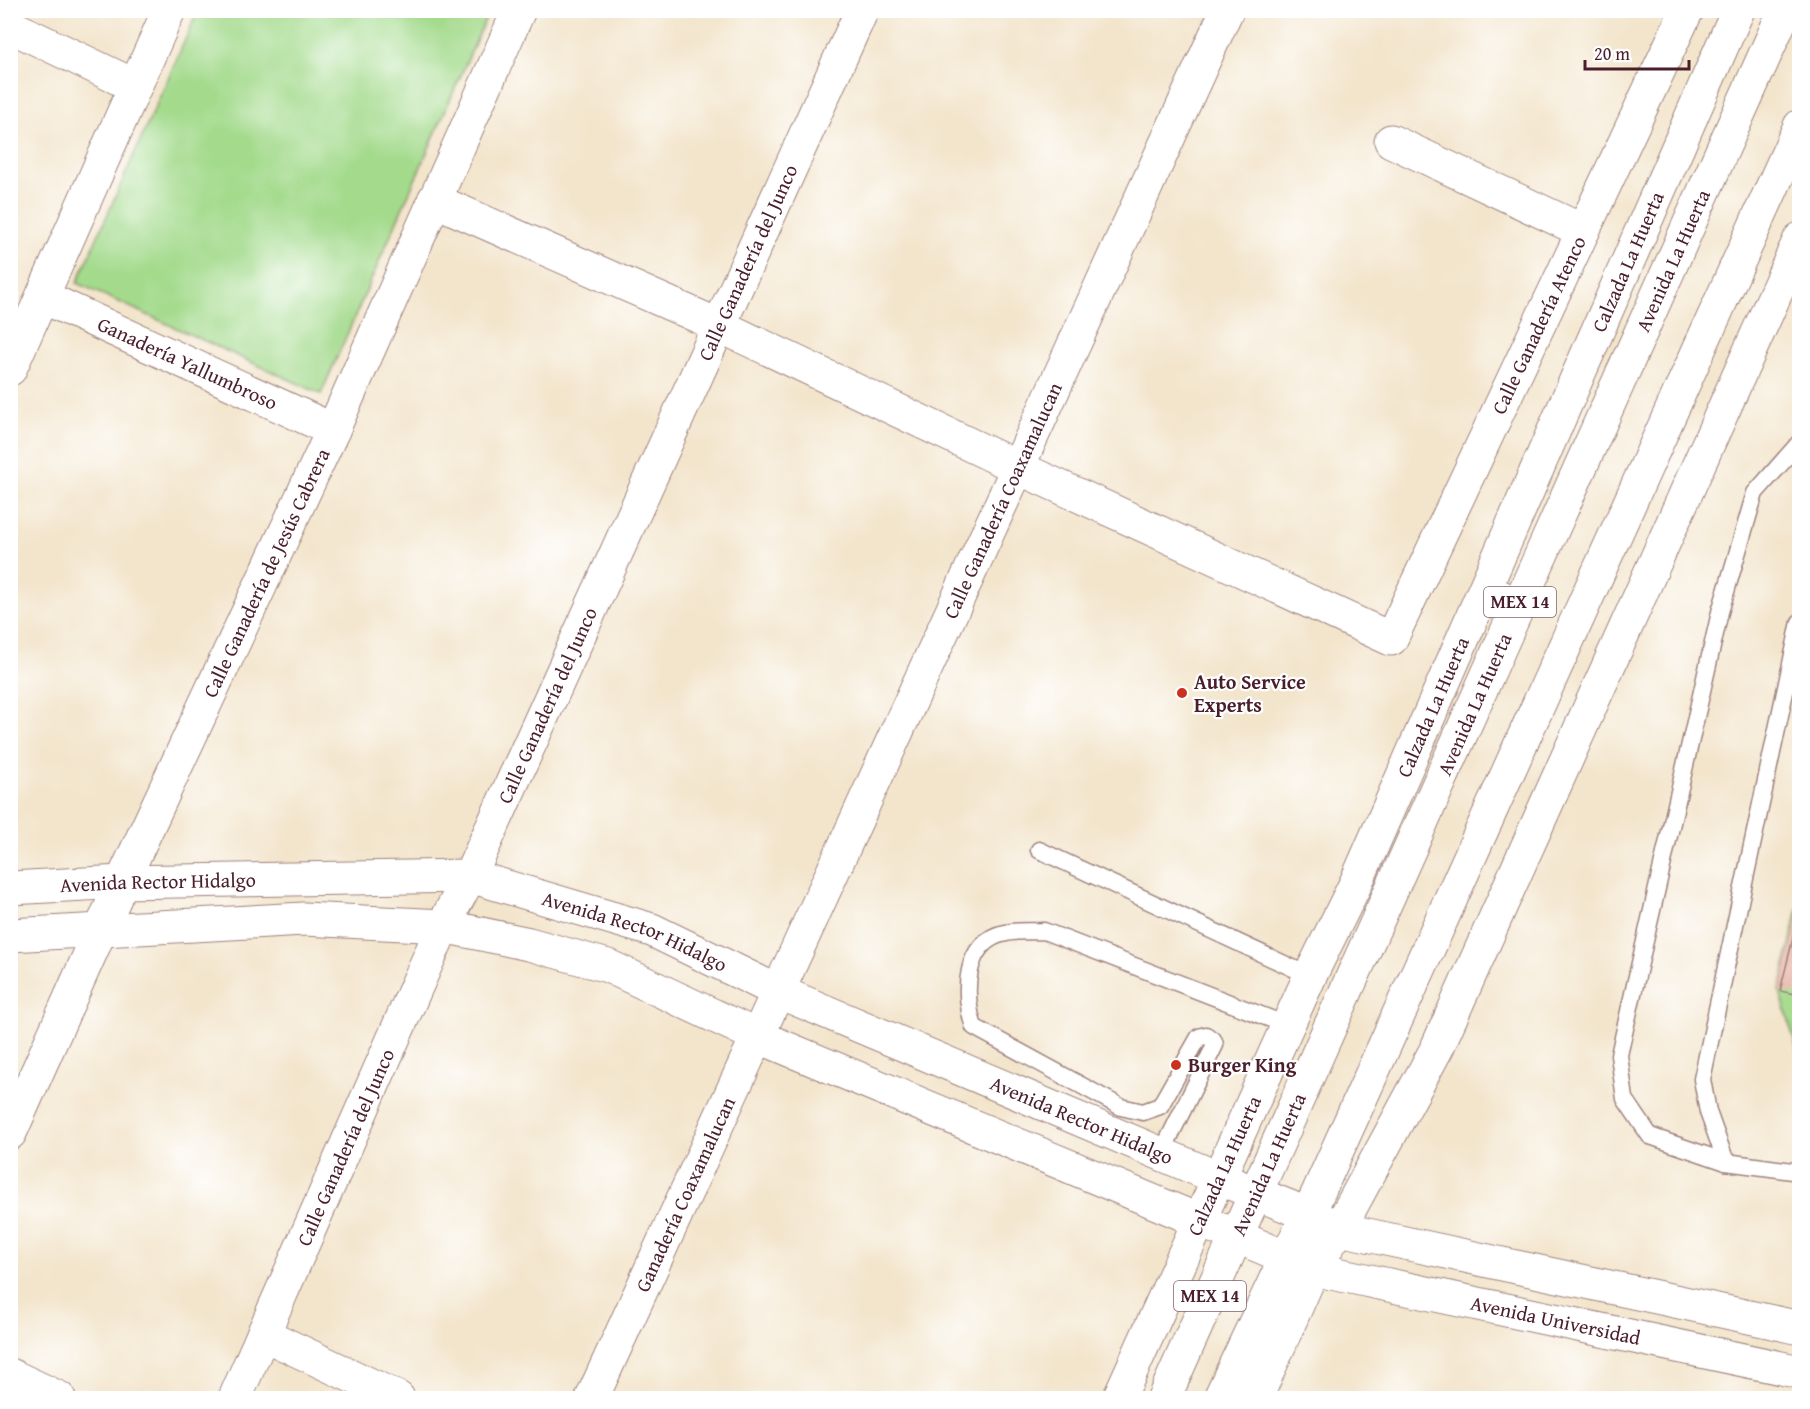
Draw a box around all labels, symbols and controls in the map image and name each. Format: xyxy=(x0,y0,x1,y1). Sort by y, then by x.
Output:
scale bar xyxy=(1585,33,1688,71)
text: 20 m xyxy=(1594,40,1630,67)
street label: Calle Ganadería del Junco xyxy=(690,159,804,365)
street label: Avenida La Huerta xyxy=(1628,184,1717,336)
street label: Calzada La Huerta xyxy=(1584,186,1671,336)
street label: Calle Ganadería Atenco xyxy=(1484,231,1593,419)
street label: Ganadería Yallumbroso xyxy=(93,309,282,417)
street label: Calle Ganadería Coaxamalucan xyxy=(935,377,1069,623)
street label: Calle Ganadería de Jesús Cabrera xyxy=(195,443,337,702)
road number: MEX 14 xyxy=(1484,587,1556,617)
street label: Calle Ganadería del Junco xyxy=(490,602,604,808)
street label: Avenida La Huerta xyxy=(1429,628,1519,780)
street label: Calzada La Huerta xyxy=(1389,632,1476,782)
place label: Auto Service Experts xyxy=(1194,667,1306,719)
marker: Auto Service Experts xyxy=(1175,686,1189,700)
street label: Avenida Rector Hidalgo xyxy=(59,865,256,899)
street label: Avenida Rector Hidalgo xyxy=(539,883,732,979)
street label: Calle Ganadería del Junco xyxy=(289,1044,401,1250)
place label: Burger King xyxy=(1188,1050,1297,1079)
marker: Burger King xyxy=(1169,1058,1183,1072)
street label: Avenida Rector Hidalgo xyxy=(986,1068,1178,1171)
street label: Avenida La Huerta xyxy=(1224,1088,1313,1240)
street label: Calzada La Huerta xyxy=(1179,1090,1268,1240)
street label: Ganadería Coaxamalucan xyxy=(628,1092,742,1296)
road number: MEX 14 xyxy=(1174,1281,1246,1311)
street label: Avenida Universidad xyxy=(1468,1288,1644,1352)

